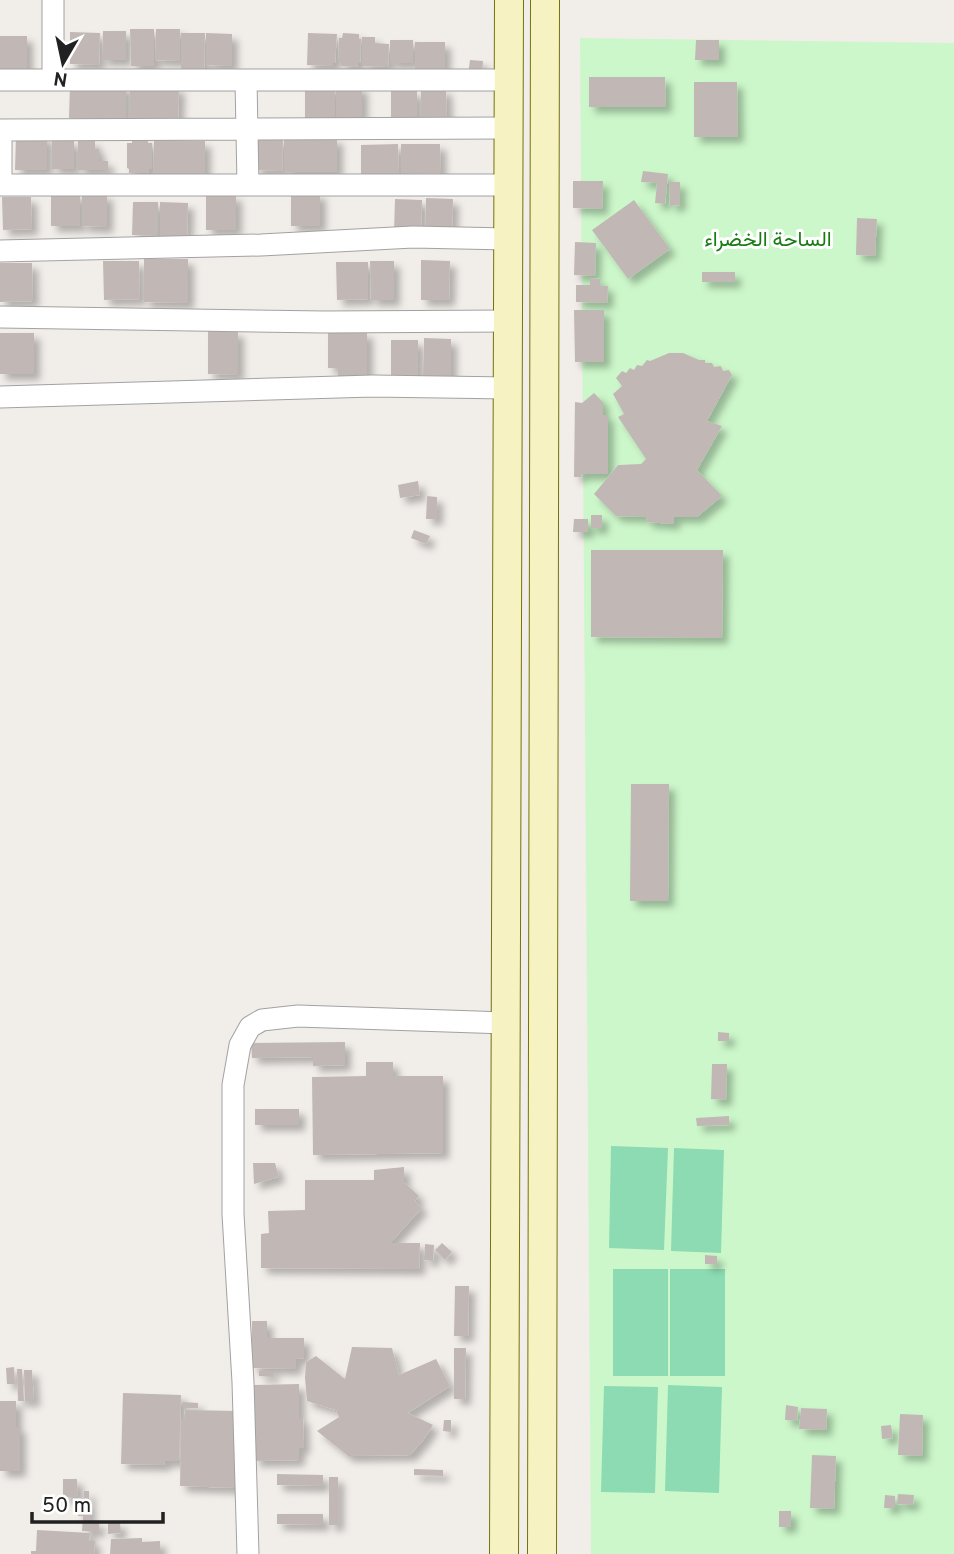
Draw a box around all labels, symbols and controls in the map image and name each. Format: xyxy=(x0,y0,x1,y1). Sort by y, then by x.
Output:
north arrow xyxy=(28,28,98,98)
text: N xyxy=(52,65,69,91)
park label: الساحة الخضراء xyxy=(704,227,832,254)
scale bar xyxy=(32,1480,163,1524)
text: 50 m xyxy=(42,1493,91,1520)

